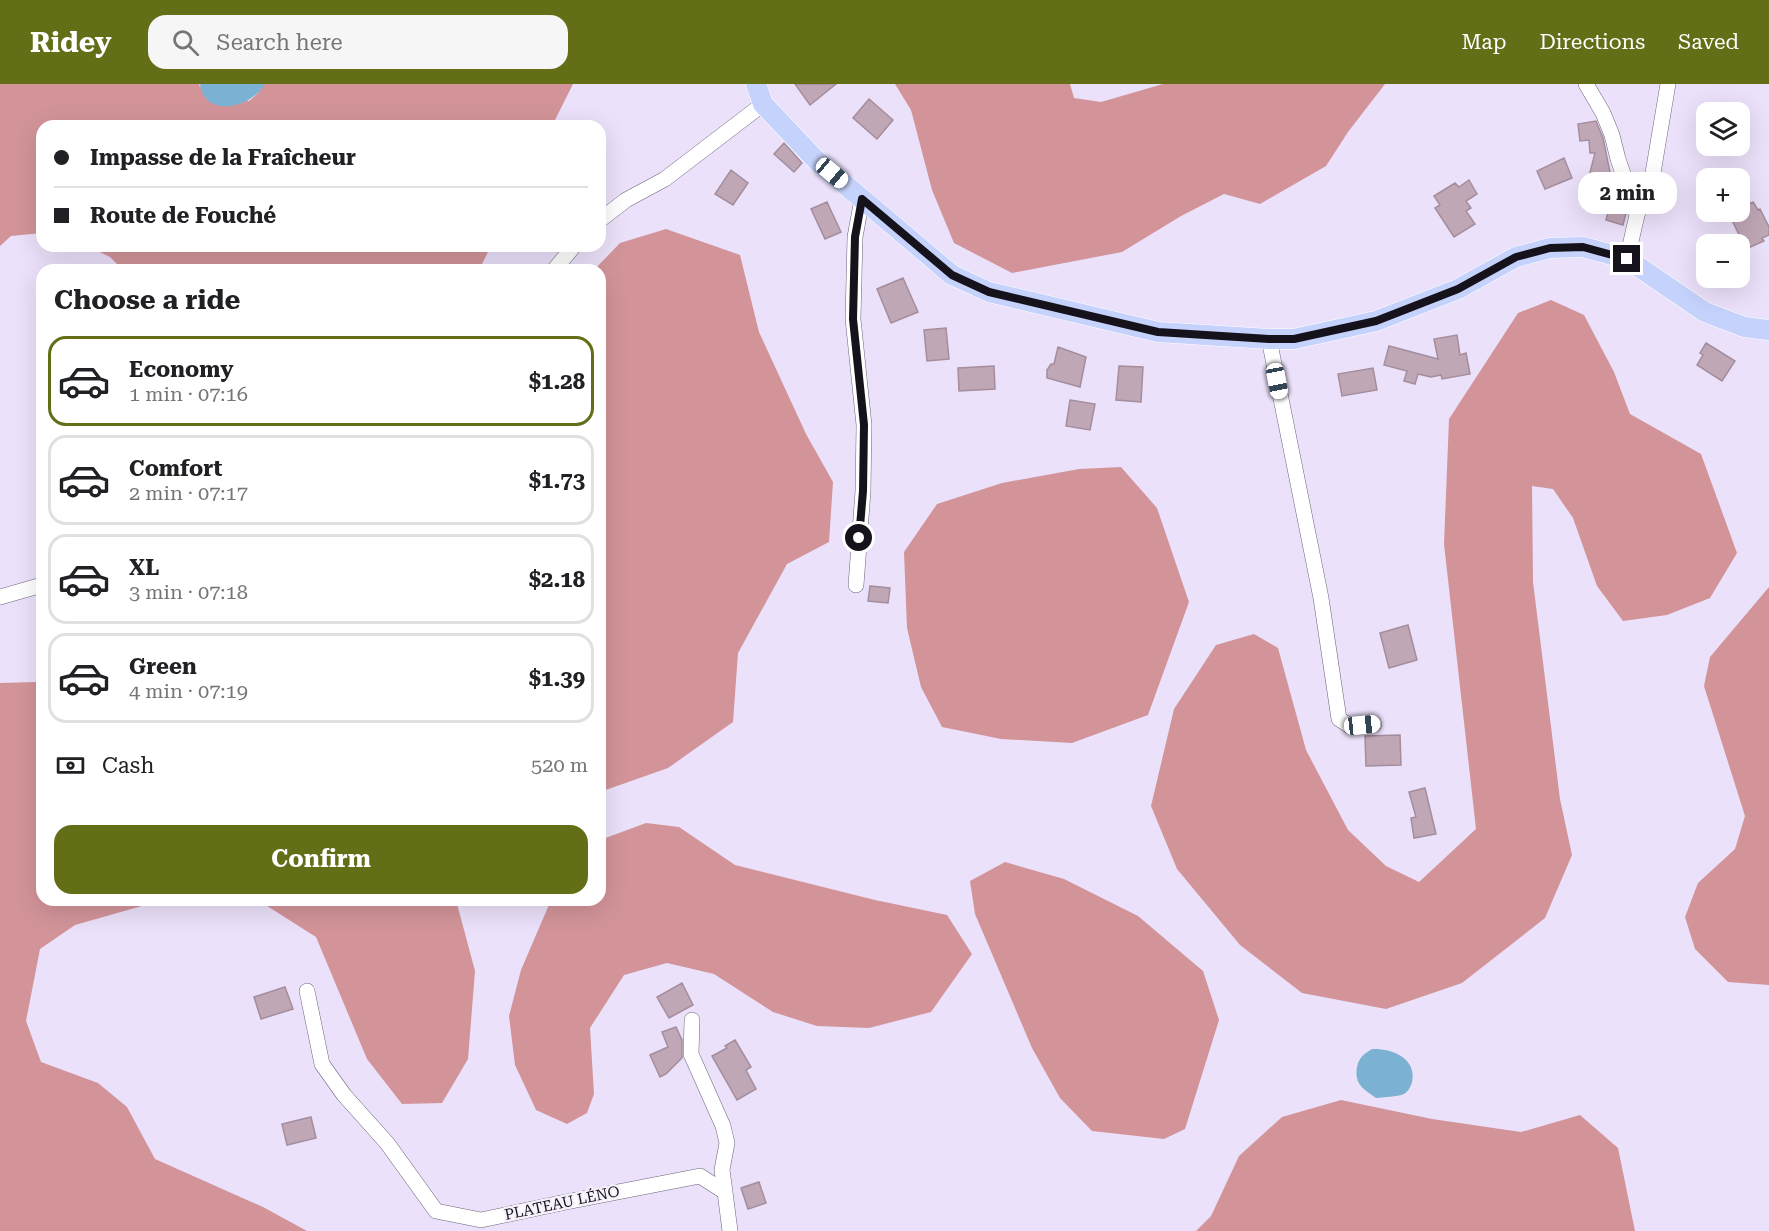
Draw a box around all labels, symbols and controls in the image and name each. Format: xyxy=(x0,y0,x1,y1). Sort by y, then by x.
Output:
search box xyxy=(148,15,568,69)
text: Ridey xyxy=(30,26,112,59)
icon: search xyxy=(169,26,202,59)
text: Search here xyxy=(217,30,343,55)
text: Map xyxy=(1462,30,1506,54)
text: Directions xyxy=(1539,30,1645,54)
text: Saved xyxy=(1678,30,1739,54)
map controls xyxy=(1696,102,1750,288)
button: layers xyxy=(1696,102,1750,156)
text: Impasse de la Fraîcheur xyxy=(90,145,356,170)
car xyxy=(812,155,852,191)
button: + xyxy=(1696,168,1750,222)
callout: 2 min xyxy=(1578,172,1676,214)
text: 2 min xyxy=(1600,181,1655,205)
text: Route de Fouché xyxy=(90,203,276,228)
button: − xyxy=(1696,234,1750,288)
route end xyxy=(1613,245,1640,272)
text: Choose a ride xyxy=(54,284,240,316)
icon: car xyxy=(57,354,111,408)
text: Economy xyxy=(129,357,233,382)
car xyxy=(1265,362,1289,400)
text: $1.28 xyxy=(529,369,585,394)
text: 1 min · 07:16 xyxy=(129,382,248,406)
icon: car xyxy=(57,453,111,507)
text: Comfort xyxy=(129,456,222,481)
text: $1.73 xyxy=(529,468,585,493)
text: 2 min · 07:17 xyxy=(129,481,248,505)
route start xyxy=(845,524,872,551)
icon: car xyxy=(57,552,111,606)
text: XL xyxy=(129,555,159,580)
text: $2.18 xyxy=(529,567,585,592)
text: 3 min · 07:18 xyxy=(129,580,248,604)
icon: car xyxy=(57,651,111,705)
text: Green xyxy=(129,654,197,679)
text: $1.39 xyxy=(529,666,585,691)
text: 4 min · 07:19 xyxy=(129,679,248,703)
car xyxy=(1343,714,1381,736)
icon: cash xyxy=(54,749,87,782)
text: Cash xyxy=(102,753,154,778)
text: 520 m xyxy=(531,753,588,777)
button: Confirm xyxy=(54,825,588,894)
street label: PLATEAU LÉNO xyxy=(503,1182,621,1224)

